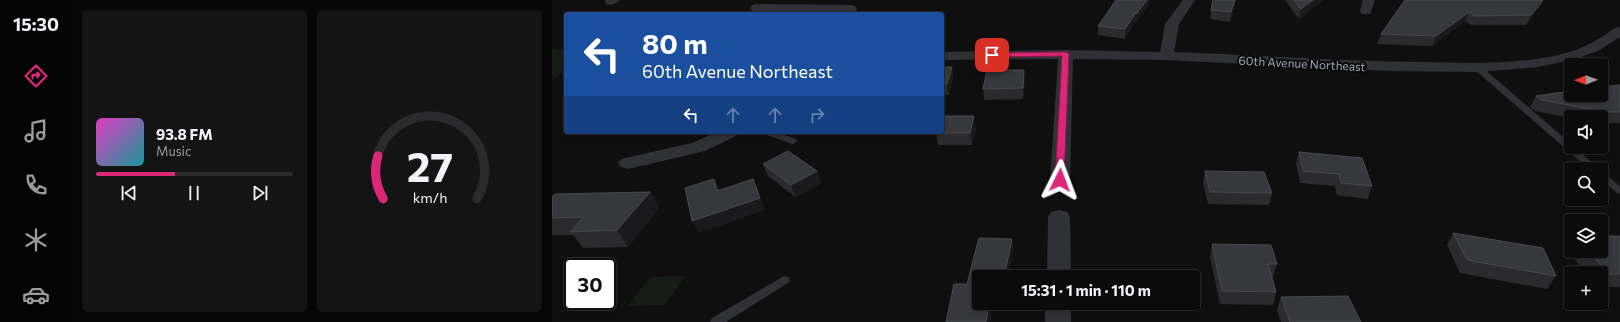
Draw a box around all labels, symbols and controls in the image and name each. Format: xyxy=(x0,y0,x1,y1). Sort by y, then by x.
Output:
text: 15:30 xyxy=(13,13,59,35)
text: 80 m xyxy=(642,26,708,60)
icon: left xyxy=(576,28,628,80)
pin xyxy=(975,38,1009,72)
icon: arrive xyxy=(981,44,1003,66)
street label: 60th Avenue Northeast xyxy=(1238,53,1366,73)
north arrow xyxy=(1564,58,1608,102)
map controls xyxy=(1564,58,1608,310)
text: 60th Avenue Northeast xyxy=(642,60,833,82)
icon: directions xyxy=(22,62,50,90)
icon: left xyxy=(680,104,702,126)
icon: ahead xyxy=(722,104,744,126)
icon: ahead xyxy=(764,104,786,126)
icon: right xyxy=(806,104,828,126)
button: sound xyxy=(1564,110,1608,154)
icon: music xyxy=(22,117,50,145)
text: 93.8 FM xyxy=(156,125,213,143)
text: 27 xyxy=(406,140,453,191)
text: Music xyxy=(156,143,191,159)
position arrow xyxy=(1039,159,1081,201)
button: search xyxy=(1564,162,1608,206)
icon: phone xyxy=(22,171,50,199)
icon: previous xyxy=(118,182,140,204)
icon: pause xyxy=(183,182,205,204)
icon: next xyxy=(249,182,271,204)
text: km/h xyxy=(412,188,447,206)
button: layers xyxy=(1564,214,1608,258)
icon: climate xyxy=(22,226,50,254)
speed limit sign: 30 xyxy=(564,258,616,310)
button: + xyxy=(1564,266,1608,310)
icon: car xyxy=(22,281,50,309)
text: 15:31 · 1 min · 110 m xyxy=(1021,281,1151,299)

